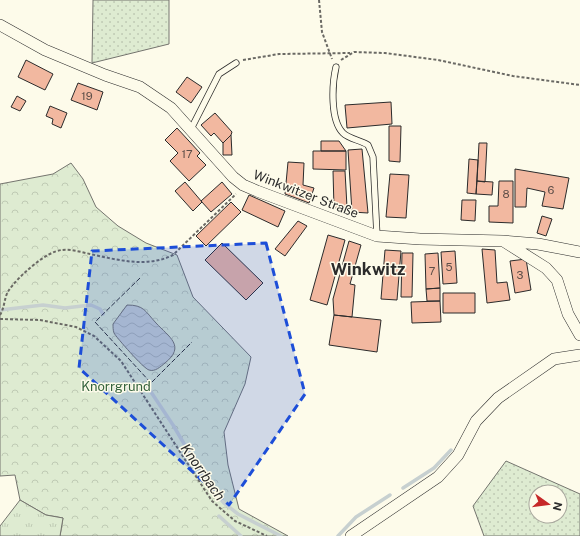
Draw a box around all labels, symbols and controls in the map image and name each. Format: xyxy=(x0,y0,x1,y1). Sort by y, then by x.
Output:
house number: 19 xyxy=(81,90,93,102)
house number: 17 xyxy=(181,148,193,160)
street label: Winkwitzer Straße xyxy=(251,167,361,221)
house number: 6 xyxy=(548,184,555,196)
house number: 8 xyxy=(502,188,510,200)
district label: Winkwitz xyxy=(331,259,405,279)
house number: 5 xyxy=(445,261,453,273)
house number: 7 xyxy=(429,265,436,277)
house number: 3 xyxy=(517,269,524,281)
park label: Knorrgrund xyxy=(81,379,151,394)
water label: Knorrbach xyxy=(178,440,228,504)
north arrow xyxy=(528,484,568,524)
text: N xyxy=(551,501,565,512)

